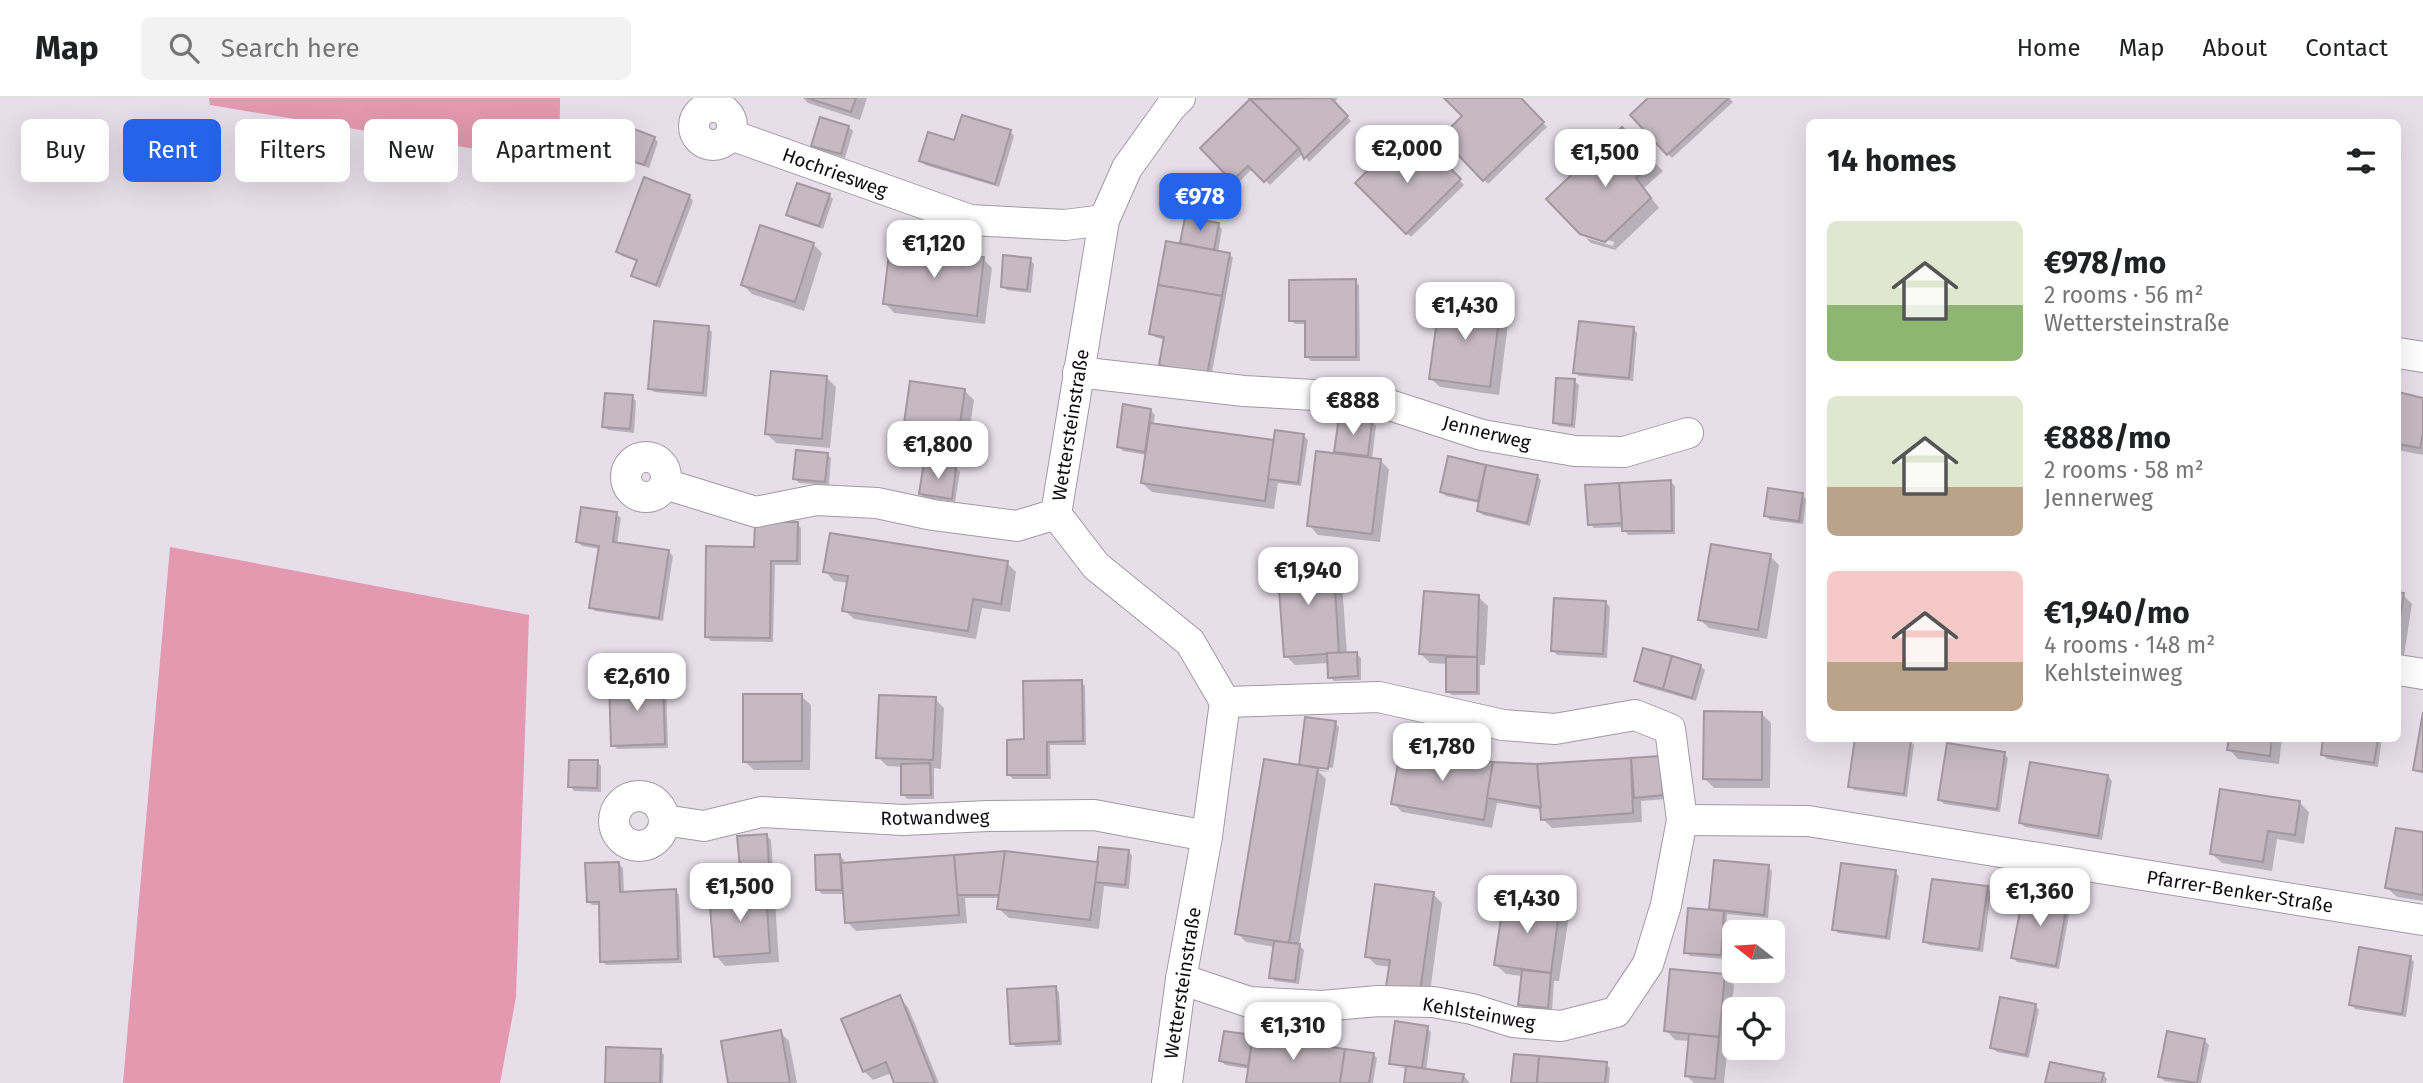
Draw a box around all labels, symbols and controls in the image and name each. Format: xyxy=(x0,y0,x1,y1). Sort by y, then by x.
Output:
search box xyxy=(141,17,631,80)
text: Map xyxy=(35,28,99,68)
icon: search xyxy=(165,29,203,67)
text: Search here xyxy=(221,33,360,64)
text: Home xyxy=(2017,34,2081,62)
text: Map xyxy=(2119,34,2165,62)
text: About xyxy=(2203,34,2267,62)
text: Contact xyxy=(2305,34,2388,62)
chip: Buy xyxy=(21,119,109,182)
chip: Rent xyxy=(123,119,221,182)
chip: Filters xyxy=(235,119,350,182)
chip: New xyxy=(364,119,458,182)
chip: Apartment xyxy=(472,119,635,182)
pin: €2,000 xyxy=(1350,126,1464,185)
pin: €1,500 xyxy=(1548,130,1662,189)
text: €2,000 xyxy=(1372,134,1442,162)
text: €1,500 xyxy=(1571,138,1639,166)
icon: filters xyxy=(2342,142,2380,180)
street label: Hochriesweg xyxy=(779,143,890,202)
text: 14 homes xyxy=(1827,143,1956,179)
pin: €978 xyxy=(1159,174,1241,233)
text: €978 xyxy=(1175,182,1225,210)
pin: €1,120 xyxy=(877,220,991,280)
text: €1,120 xyxy=(903,229,965,257)
text: €978/mo xyxy=(2044,245,2166,281)
icon: home xyxy=(1883,249,1967,333)
text: 2 rooms · 56 m² xyxy=(2044,281,2203,309)
pin: €1,430 xyxy=(1408,282,1522,342)
text: €1,430 xyxy=(1432,291,1498,319)
text: Wettersteinstraße xyxy=(2044,309,2230,337)
street label: Wettersteinstraße xyxy=(1047,348,1094,503)
pin: €888 xyxy=(1312,378,1394,437)
text: €888 xyxy=(1326,386,1380,414)
street label: Jennerweg xyxy=(1440,410,1533,455)
text: €888/mo xyxy=(2044,420,2171,456)
pin: €1,800 xyxy=(881,422,995,481)
icon: home xyxy=(1883,424,1967,508)
text: €1,800 xyxy=(903,430,973,458)
text: 2 rooms · 58 m² xyxy=(2044,456,2204,484)
text: Jennerweg xyxy=(2044,484,2153,512)
pin: €1,940 xyxy=(1251,547,1365,607)
text: €1,940 xyxy=(1274,556,1342,584)
text: €1,940/mo xyxy=(2044,595,2190,631)
icon: home xyxy=(1883,599,1967,683)
text: 4 rooms · 148 m² xyxy=(2044,631,2215,659)
pin: €2,610 xyxy=(580,654,694,713)
text: Kehlsteinweg xyxy=(2044,659,2182,687)
text: €2,610 xyxy=(604,662,670,690)
pin: €1,780 xyxy=(1385,724,1499,783)
text: €1,780 xyxy=(1409,732,1475,760)
street label: Rotwandweg xyxy=(880,805,990,830)
pin: €1,500 xyxy=(683,864,797,923)
street label: Pfarrer-Benker-Straße xyxy=(2145,865,2335,918)
pin: €1,360 xyxy=(1983,868,2097,928)
text: €1,500 xyxy=(706,872,774,900)
pin: €1,430 xyxy=(1470,876,1584,935)
text: €1,360 xyxy=(2006,877,2074,905)
text: €1,430 xyxy=(1494,884,1560,912)
street label: Wettersteinstraße xyxy=(1159,906,1206,1061)
north arrow xyxy=(1722,920,1785,984)
map controls xyxy=(1722,920,1785,1060)
street label: Kehlsteinweg xyxy=(1421,992,1537,1035)
button: locate xyxy=(1722,997,1785,1060)
pin: €1,310 xyxy=(1236,1002,1350,1062)
text: €1,310 xyxy=(1260,1011,1326,1039)

